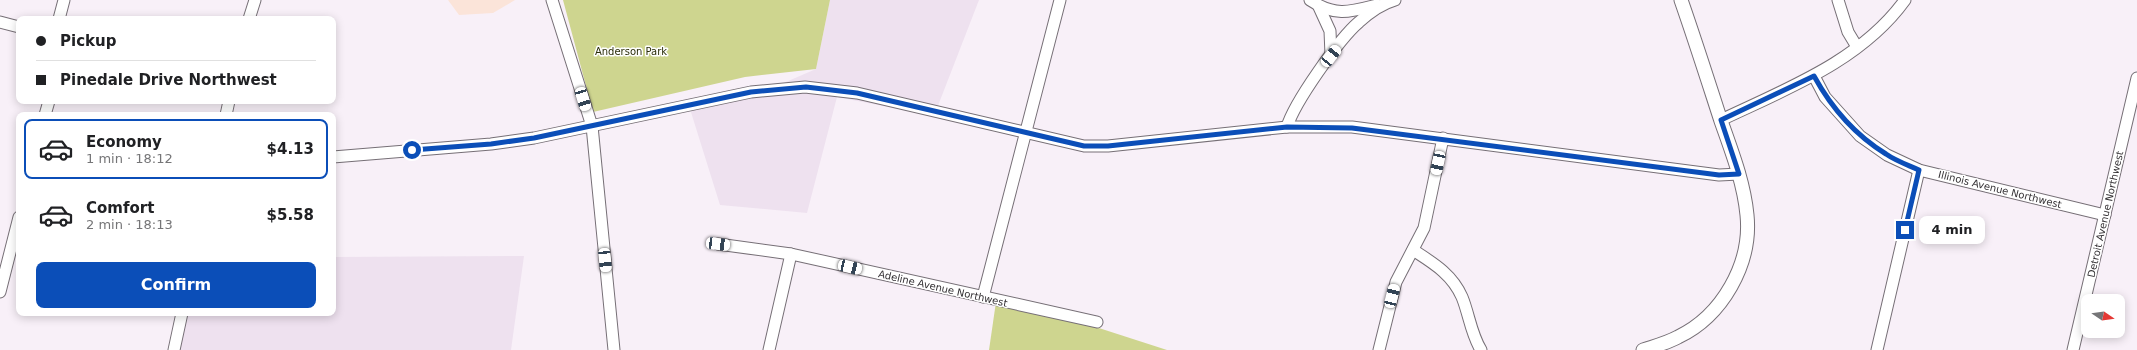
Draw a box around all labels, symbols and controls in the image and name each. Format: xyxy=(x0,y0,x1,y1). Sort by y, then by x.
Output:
text: Pickup xyxy=(60,32,116,50)
car xyxy=(1319,43,1343,69)
park label: Anderson Park xyxy=(595,46,667,57)
text: Pinedale Drive Northwest xyxy=(60,71,277,89)
car xyxy=(574,86,592,112)
icon: car xyxy=(38,131,74,167)
text: Economy xyxy=(86,133,162,151)
text: $4.13 xyxy=(267,140,314,158)
route start xyxy=(403,141,421,159)
car xyxy=(1430,150,1446,176)
street label: Detroit Avenue Northwest xyxy=(2086,150,2125,278)
text: 1 min · 18:12 xyxy=(86,151,173,166)
street label: Illinois Avenue Northwest xyxy=(1937,169,2063,210)
icon: car xyxy=(38,197,74,233)
text: Comfort xyxy=(86,199,154,217)
text: $5.58 xyxy=(267,206,314,224)
callout: 4 min xyxy=(1919,216,1985,244)
text: 2 min · 18:13 xyxy=(86,217,173,232)
route end xyxy=(1896,221,1914,239)
text: 4 min xyxy=(1932,222,1972,237)
car xyxy=(705,237,731,251)
car xyxy=(598,247,612,273)
car xyxy=(837,258,863,276)
button: Confirm xyxy=(36,262,316,308)
street label: Adeline Avenue Northwest xyxy=(877,268,1009,309)
car xyxy=(1383,283,1401,309)
north arrow xyxy=(2081,294,2125,338)
map controls xyxy=(2081,294,2125,338)

